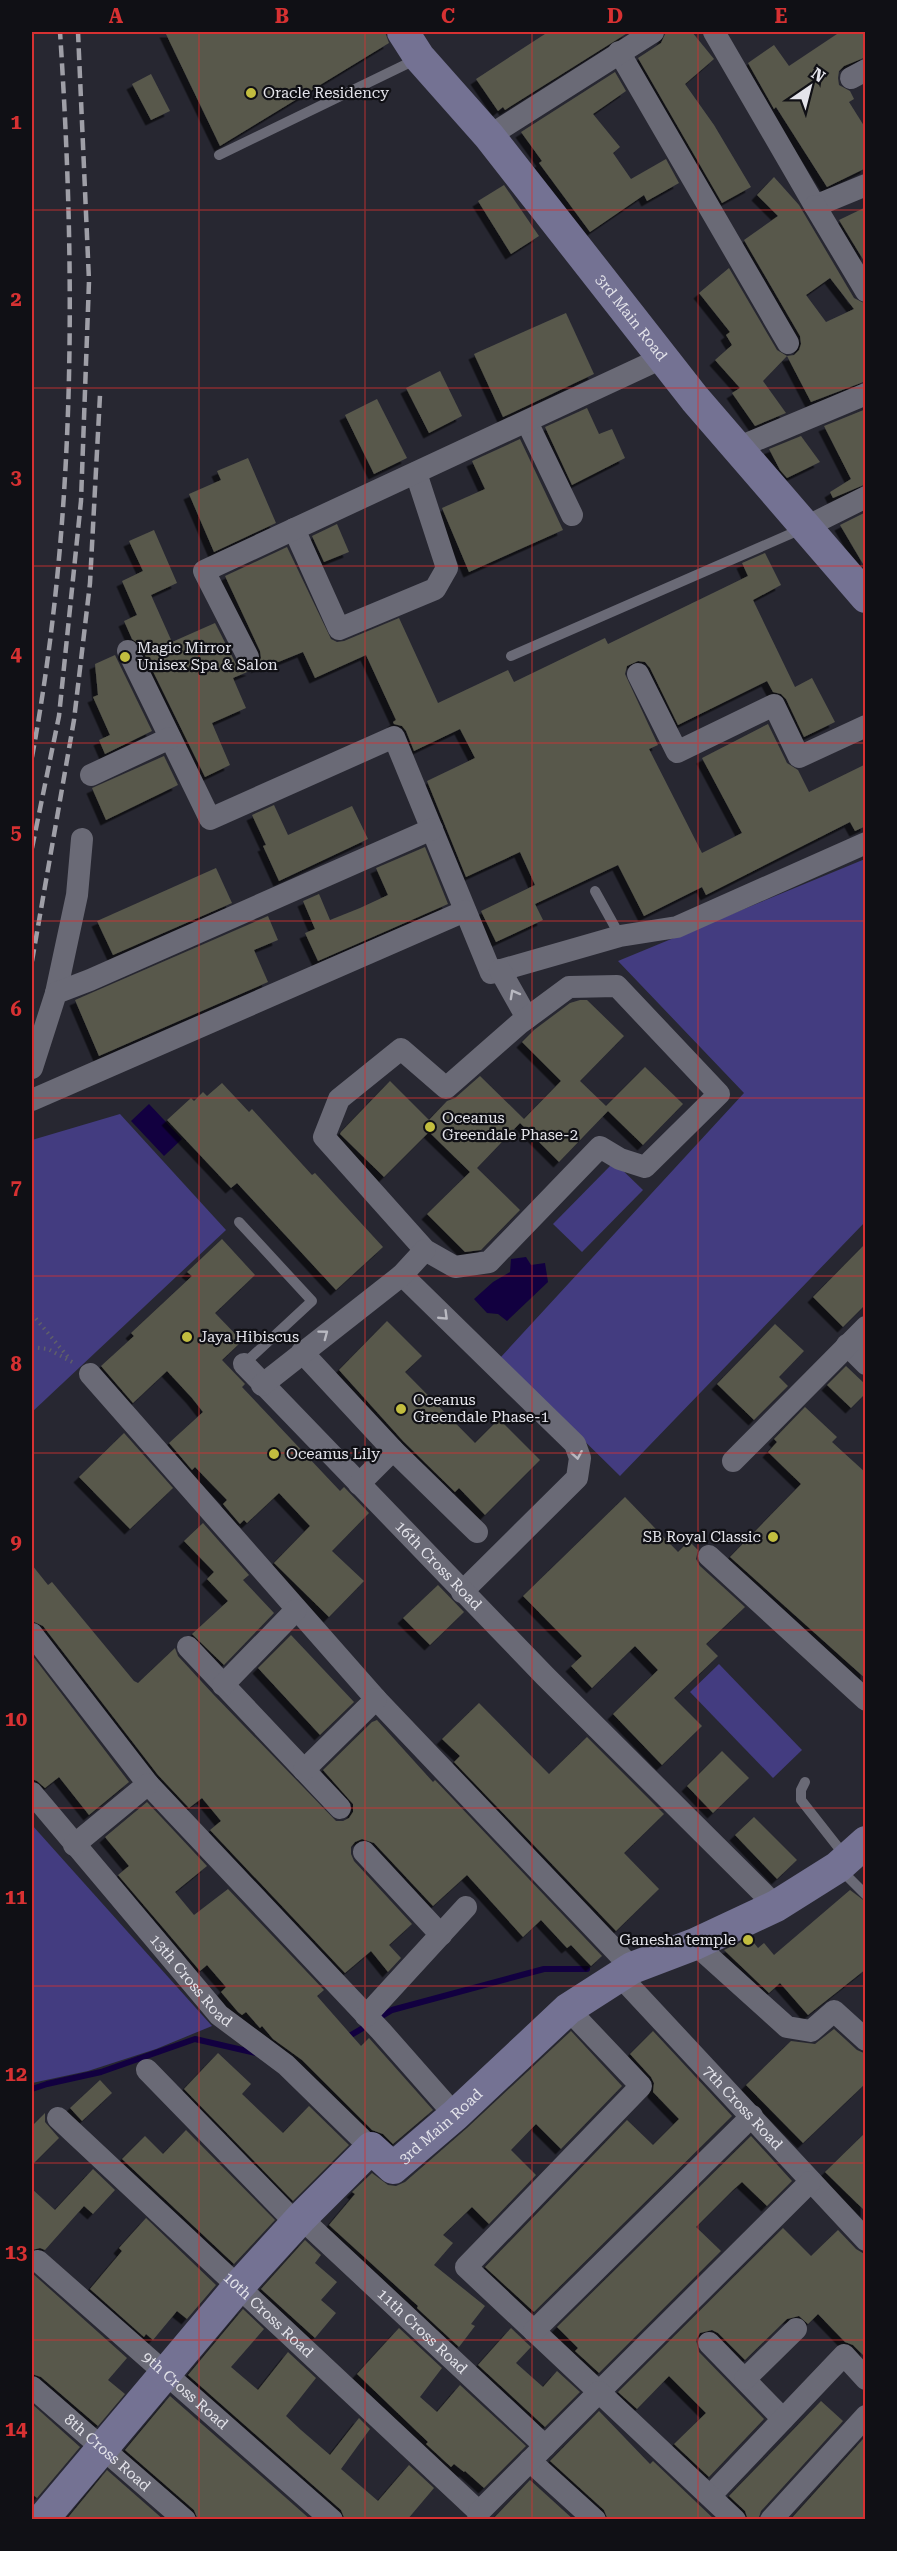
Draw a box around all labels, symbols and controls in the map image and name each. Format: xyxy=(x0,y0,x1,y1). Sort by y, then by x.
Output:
text: A xyxy=(109,4,124,28)
text: B xyxy=(275,4,289,28)
text: C xyxy=(441,4,455,28)
text: D xyxy=(607,4,623,28)
text: E xyxy=(775,4,788,28)
north arrow xyxy=(780,57,840,117)
text: N xyxy=(808,64,829,86)
place label: Oracle Residency xyxy=(263,84,389,102)
marker: Oracle Residency xyxy=(244,86,258,100)
text: 1 xyxy=(10,110,22,134)
street label: 3rd Main Road xyxy=(592,271,671,365)
text: 2 xyxy=(10,287,22,311)
text: 3 xyxy=(10,465,22,489)
place label: Magic Mirror Unisex Spa & Salon xyxy=(137,639,278,674)
text: 4 xyxy=(10,642,22,666)
marker: Magic Mirror Unisex Spa & Salon xyxy=(118,650,132,664)
text: 5 xyxy=(10,820,22,844)
one-way arrow xyxy=(510,990,521,1000)
text: 6 xyxy=(10,997,22,1021)
place label: Oceanus Greendale Phase-2 xyxy=(442,1109,578,1144)
marker: Oceanus Greendale Phase-2 xyxy=(423,1120,437,1134)
text: 7 xyxy=(10,1175,22,1199)
one-way arrow xyxy=(437,1308,448,1319)
place label: Jaya Hibiscus xyxy=(199,1328,299,1346)
marker: Jaya Hibiscus xyxy=(180,1330,194,1344)
one-way arrow xyxy=(317,1331,328,1342)
text: 8 xyxy=(10,1352,22,1376)
place label: Oceanus Greendale Phase-1 xyxy=(413,1391,549,1426)
marker: Oceanus Greendale Phase-1 xyxy=(394,1402,408,1416)
place label: Oceanus Lily xyxy=(286,1445,380,1463)
marker: Oceanus Lily xyxy=(267,1447,281,1461)
one-way arrow xyxy=(570,1450,583,1460)
street label: 16th Cross Road xyxy=(391,1517,486,1614)
place label: SB Royal Classic xyxy=(643,1528,761,1546)
text: 9 xyxy=(10,1530,22,1554)
marker: SB Royal Classic xyxy=(766,1530,780,1544)
text: 10 xyxy=(5,1707,27,1731)
text: 11 xyxy=(5,1885,27,1909)
street label: 13th Cross Road xyxy=(146,1931,236,2031)
place label: Ganesha temple xyxy=(619,1931,736,1949)
marker: Ganesha temple xyxy=(741,1933,755,1947)
text: 12 xyxy=(5,2062,27,2086)
street label: 7th Cross Road xyxy=(699,2062,787,2154)
street label: 3rd Main Road xyxy=(395,2085,487,2168)
text: 13 xyxy=(5,2240,27,2264)
street label: 10th Cross Road xyxy=(219,2268,317,2362)
street label: 11th Cross Road xyxy=(373,2285,471,2378)
street label: 9th Cross Road xyxy=(138,2348,232,2433)
street label: 8th Cross Road xyxy=(61,2410,155,2495)
text: 14 xyxy=(5,2417,28,2441)

